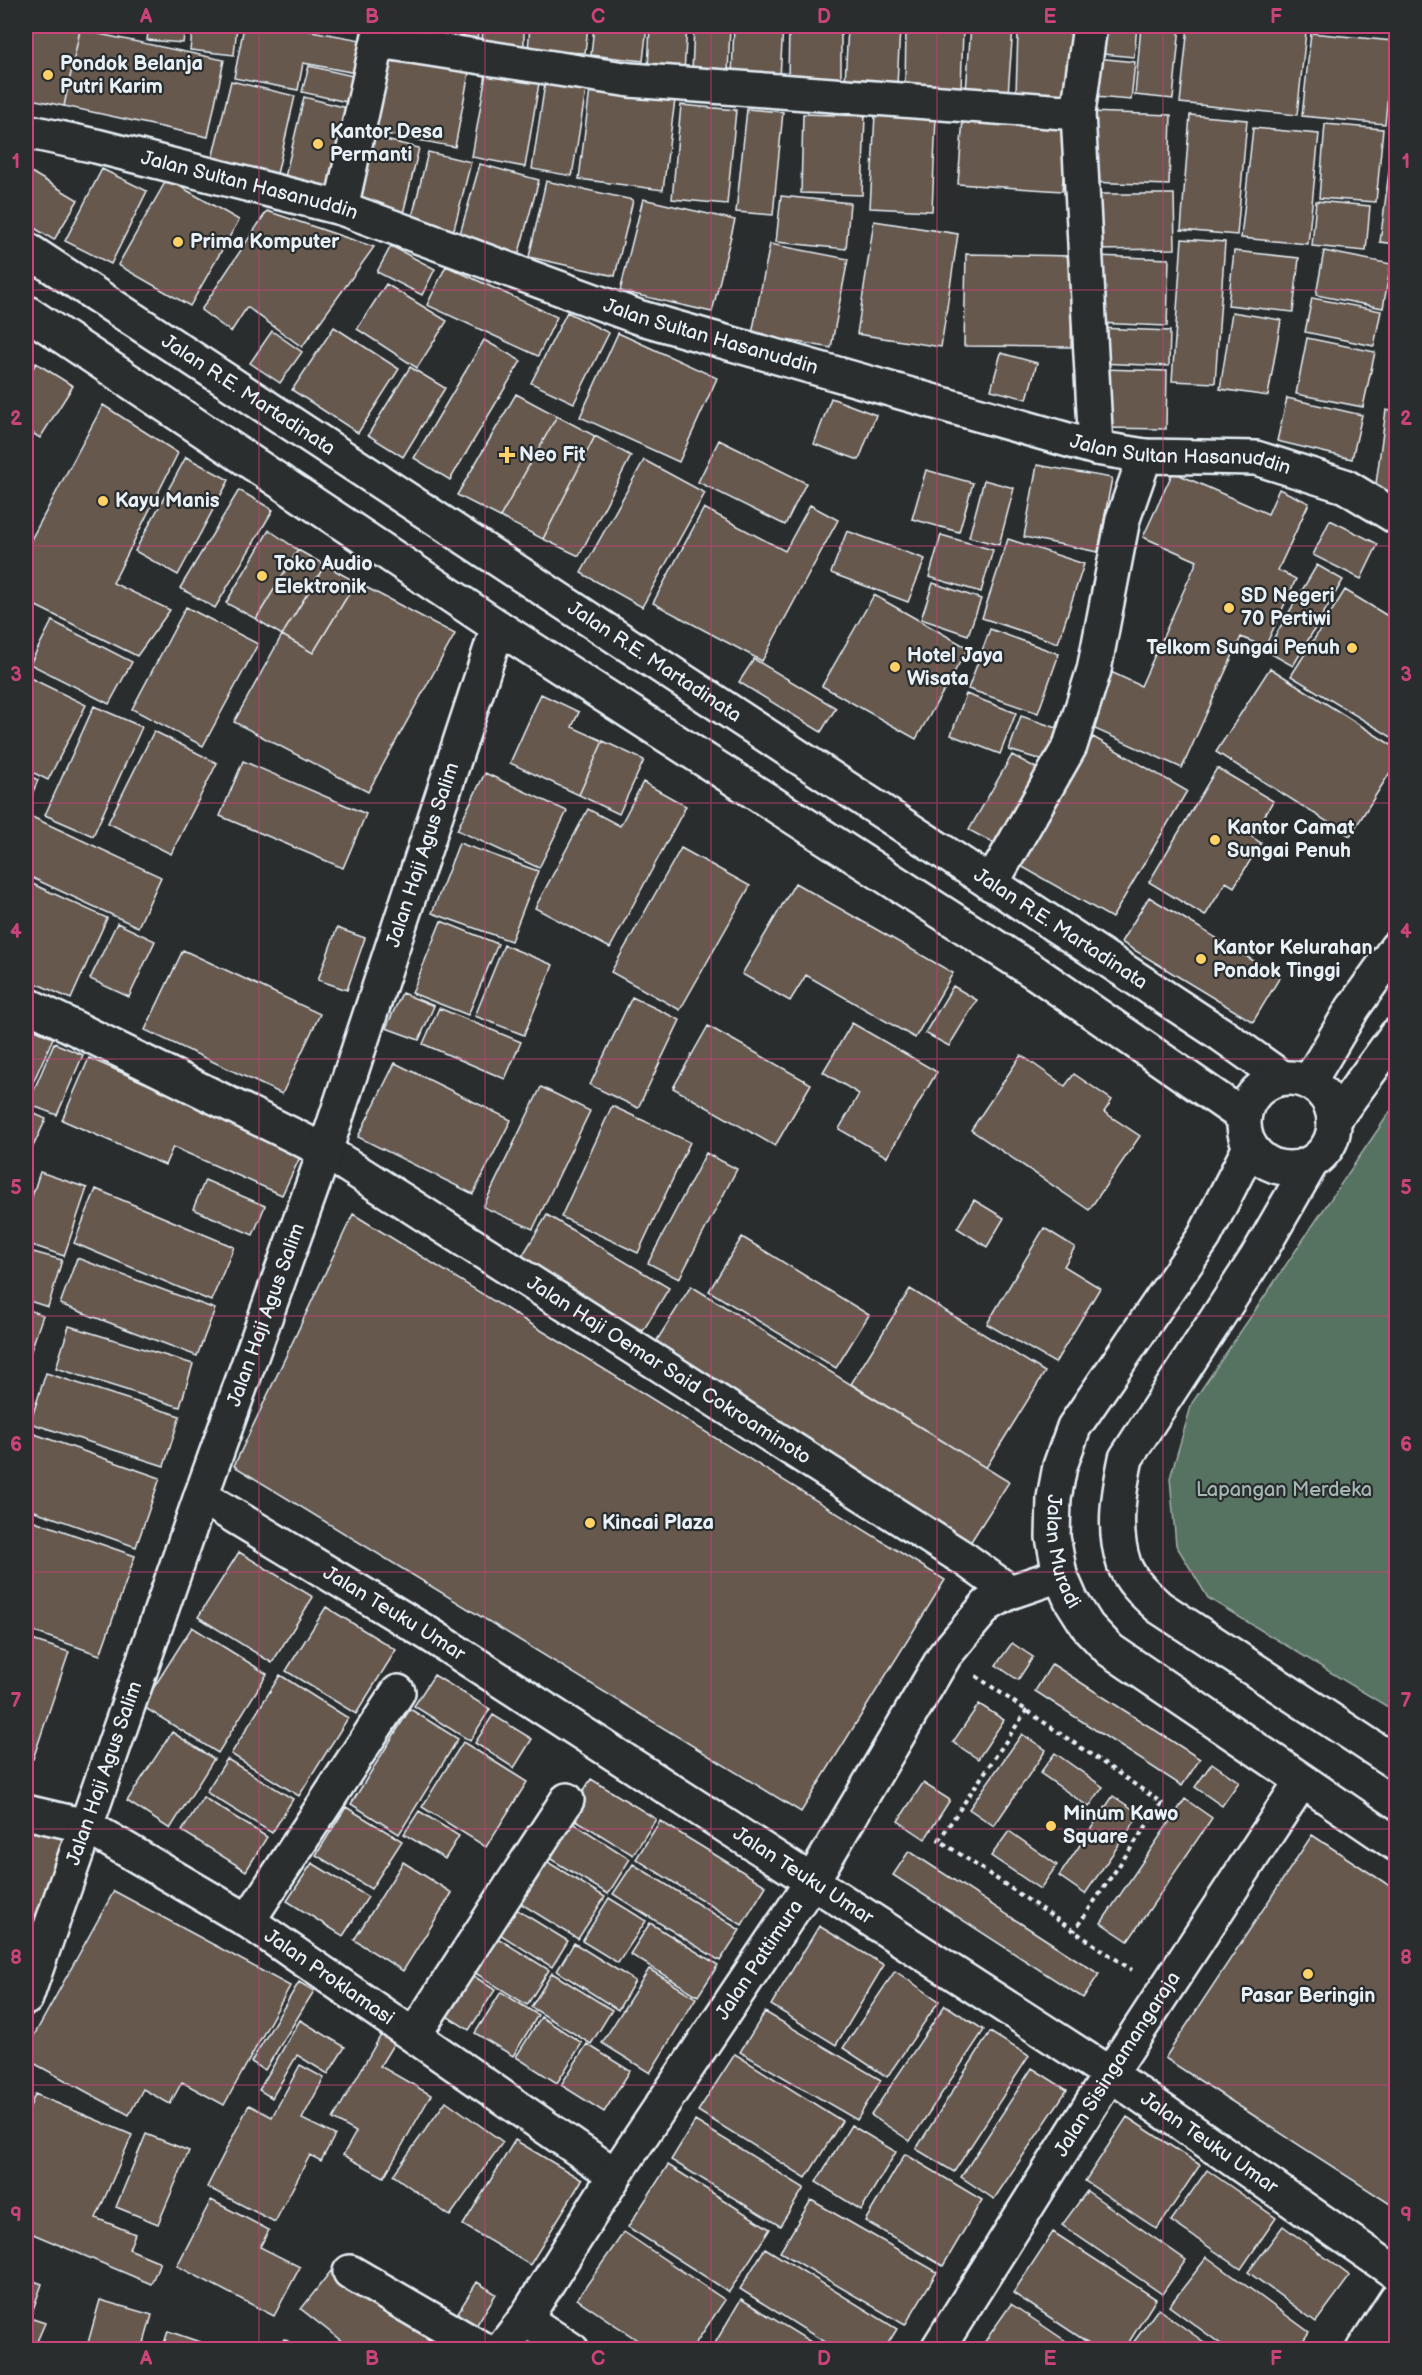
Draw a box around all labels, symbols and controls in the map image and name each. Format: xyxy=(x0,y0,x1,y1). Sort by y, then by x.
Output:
text: A xyxy=(139,5,153,29)
text: B xyxy=(365,5,379,29)
text: C xyxy=(591,5,605,29)
text: D xyxy=(817,5,831,29)
text: E xyxy=(1044,5,1057,29)
text: F xyxy=(1270,5,1282,29)
place label: Pondok Belanja Putri Karim xyxy=(60,52,203,99)
marker: Pondok Belanja Putri Karim xyxy=(41,68,55,82)
place label: Kantor Desa Permanti xyxy=(330,120,443,167)
marker: Kantor Desa Permanti xyxy=(311,137,325,151)
street label: Jalan Sultan Hasanuddin xyxy=(139,146,361,225)
text: 1 xyxy=(12,150,20,174)
text: 1 xyxy=(1402,150,1410,174)
place label: Prima Komputer xyxy=(190,230,340,254)
marker: Prima Komputer xyxy=(171,235,185,249)
street label: Jalan Sultan Hasanuddin xyxy=(600,293,821,380)
street label: Jalan R.E. Martadinata xyxy=(157,329,340,461)
text: 2 xyxy=(10,407,22,431)
text: 2 xyxy=(1400,407,1412,431)
street label: Jalan Sultan Hasanuddin xyxy=(1067,429,1294,480)
place label: Neo Fit xyxy=(519,443,586,467)
marker: Neo Fit xyxy=(500,448,514,462)
place label: Kayu Manis xyxy=(115,489,220,513)
marker: Kayu Manis xyxy=(96,494,110,508)
place label: Toko Audio Elektronik xyxy=(274,552,373,599)
marker: Toko Audio Elektronik xyxy=(255,569,269,583)
place label: SD Negeri 70 Pertiwi xyxy=(1241,584,1335,631)
street label: Jalan R.E. Martadinata xyxy=(563,596,746,728)
marker: SD Negeri 70 Pertiwi xyxy=(1222,601,1236,615)
place label: Telkom Sungai Penuh xyxy=(1146,636,1340,660)
marker: Telkom Sungai Penuh xyxy=(1345,641,1359,655)
place label: Hotel Jaya Wisata xyxy=(907,644,1003,691)
marker: Hotel Jaya Wisata xyxy=(888,660,902,674)
text: 3 xyxy=(10,663,22,687)
text: 3 xyxy=(1400,663,1412,687)
street label: Jalan Haji Agus Salim xyxy=(381,760,464,950)
place label: Kantor Camat Sungai Penuh xyxy=(1227,816,1355,863)
marker: Kantor Camat Sungai Penuh xyxy=(1208,833,1222,847)
street label: Jalan R.E. Martadinata xyxy=(969,863,1152,995)
text: 4 xyxy=(10,920,22,944)
text: 4 xyxy=(1400,920,1412,944)
place label: Kantor Kelurahan Pondok Tinggi xyxy=(1213,936,1373,983)
marker: Kantor Kelurahan Pondok Tinggi xyxy=(1194,952,1208,966)
text: 5 xyxy=(10,1176,22,1200)
text: 5 xyxy=(1400,1176,1412,1200)
street label: Jalan Haji Agus Salim xyxy=(222,1220,310,1410)
street label: Jalan Haji Oemar Said Cokroaminoto xyxy=(522,1271,815,1470)
text: 6 xyxy=(10,1433,22,1457)
text: 6 xyxy=(1400,1433,1412,1457)
park label: Lapangan Merdeka xyxy=(1196,1478,1372,1502)
street label: Jalan Muradi xyxy=(1040,1494,1085,1613)
place label: Kincai Plaza xyxy=(602,1511,714,1535)
marker: Kincai Plaza xyxy=(583,1516,597,1530)
street label: Jalan Teuku Umar xyxy=(319,1561,470,1667)
street label: Jalan Haji Agus Salim xyxy=(61,1678,147,1868)
text: 7 xyxy=(10,1689,22,1713)
text: 7 xyxy=(1400,1689,1412,1713)
place label: Minum Kawo Square xyxy=(1063,1802,1178,1849)
marker: Minum Kawo Square xyxy=(1044,1819,1058,1833)
street label: Jalan Teuku Umar xyxy=(729,1822,878,1930)
street label: Jalan Pattimura xyxy=(710,1895,808,2025)
street label: Jalan Proklamasi xyxy=(260,1924,399,2030)
text: 8 xyxy=(10,1946,22,1970)
text: 8 xyxy=(1400,1946,1412,1970)
street label: Jalan Sisingamangaraja xyxy=(1049,1967,1186,2161)
marker: Pasar Beringin xyxy=(1301,1967,1315,1981)
place label: Pasar Beringin xyxy=(1241,1984,1375,2008)
street label: Jalan Teuku Umar xyxy=(1136,2087,1283,2200)
text: 9 xyxy=(10,2203,22,2227)
text: 9 xyxy=(1400,2203,1412,2227)
text: A xyxy=(139,2347,153,2371)
text: B xyxy=(365,2347,379,2371)
text: C xyxy=(591,2347,605,2371)
text: D xyxy=(817,2347,831,2371)
text: E xyxy=(1044,2347,1057,2371)
text: F xyxy=(1270,2347,1282,2371)

